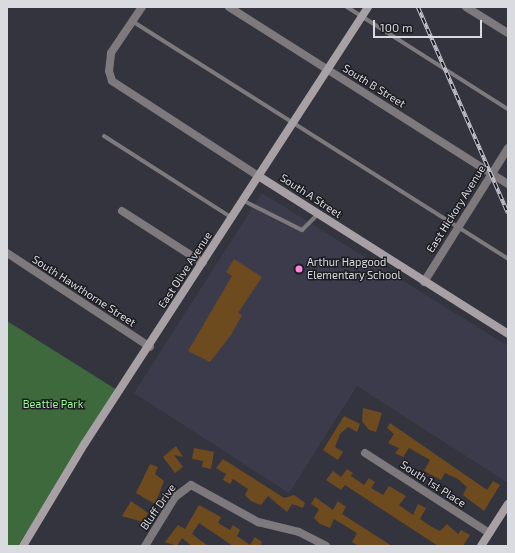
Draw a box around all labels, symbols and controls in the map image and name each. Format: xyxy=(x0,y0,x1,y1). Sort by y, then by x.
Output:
scale bar xyxy=(375,12,484,38)
text: 100 m xyxy=(380,20,412,34)
street label: South B Street xyxy=(340,61,408,111)
street label: East Hickory Avenue xyxy=(424,163,488,255)
street label: South A Street xyxy=(277,171,345,221)
street label: East Olive Avenue xyxy=(155,229,215,311)
street label: South Hawthorne Street xyxy=(30,253,138,329)
place label: Arthur Hapgood Elementary School xyxy=(307,256,401,282)
marker: Arthur Hapgood Elementary School xyxy=(294,264,304,274)
park label: Beattie Park xyxy=(23,397,83,411)
street label: South 1st Place xyxy=(398,458,468,510)
street label: Bluff Drive xyxy=(137,482,179,532)

